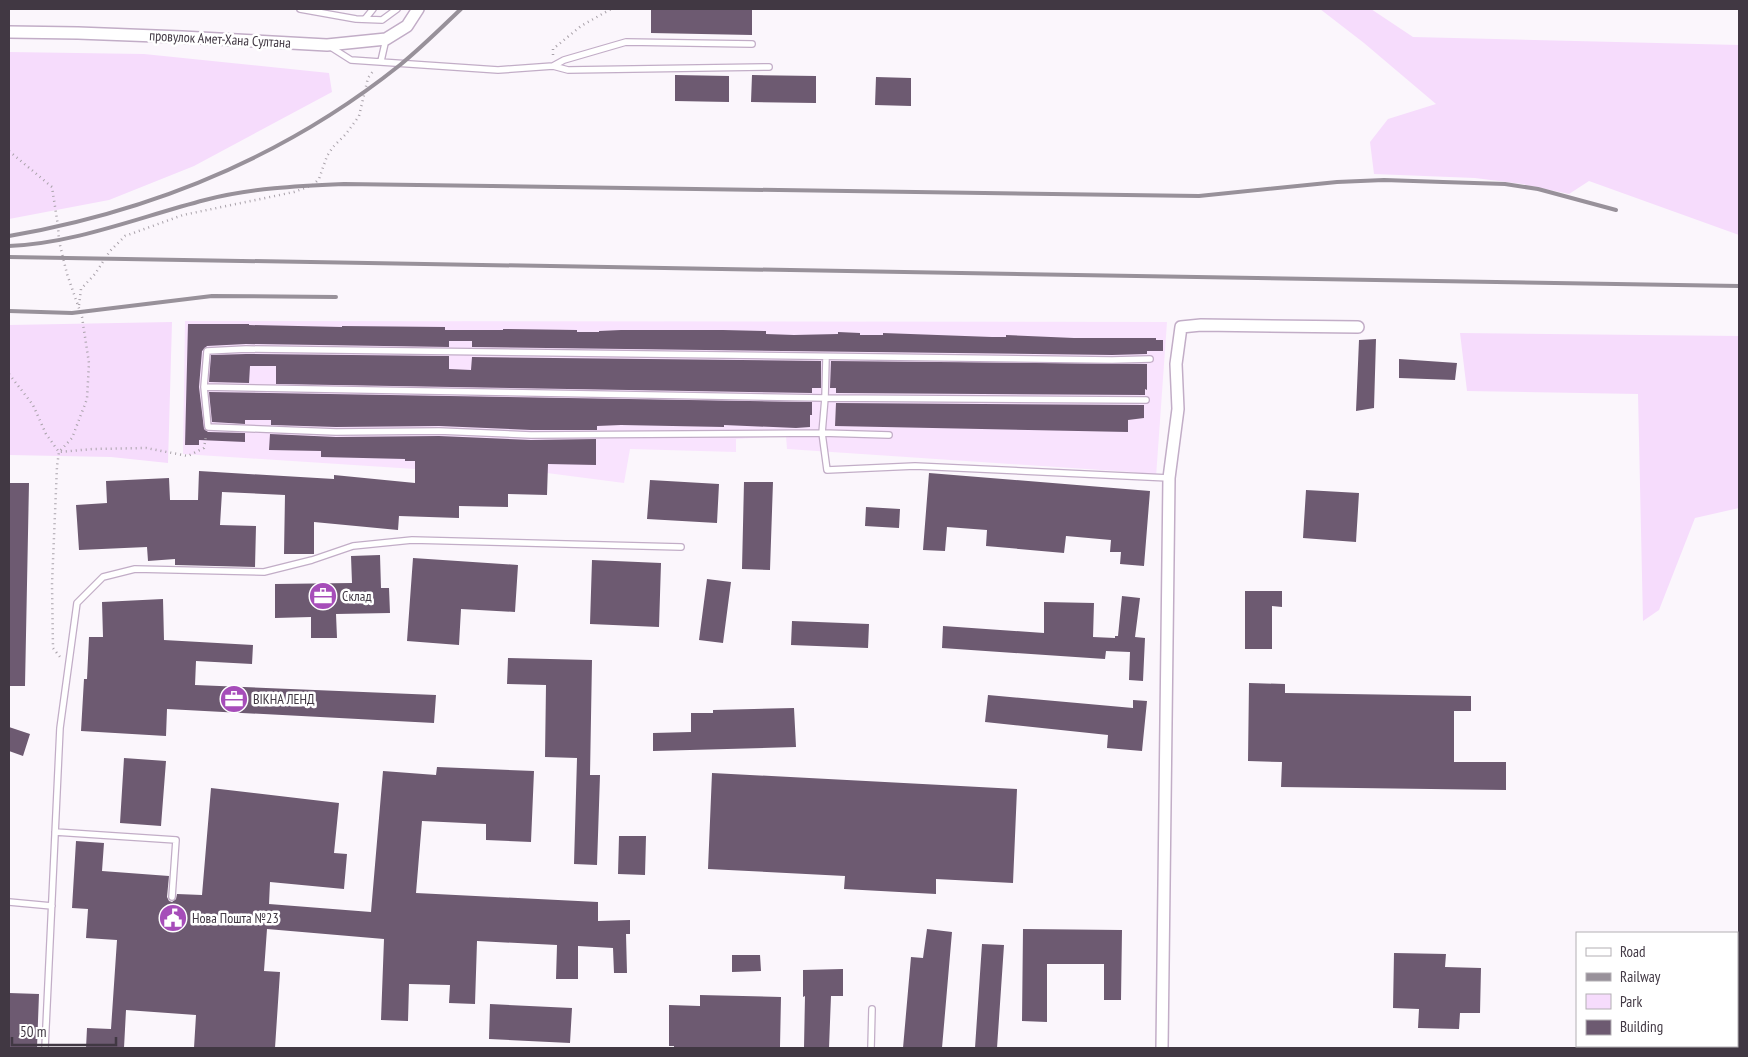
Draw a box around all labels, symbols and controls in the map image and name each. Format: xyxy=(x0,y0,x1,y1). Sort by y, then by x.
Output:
street label: провулок Амет-Хана Султана xyxy=(149,26,291,52)
office icon: Склад xyxy=(308,581,338,611)
place label: Склад xyxy=(342,587,372,605)
office icon: ВІКНА ЛЕНД xyxy=(219,684,249,714)
place label: ВІКНА ЛЕНД xyxy=(253,690,315,708)
public building icon: Нова Пошта №23 xyxy=(158,903,188,933)
place label: Нова Пошта №23 xyxy=(192,909,279,927)
legend xyxy=(1576,932,1738,1047)
text: Road xyxy=(1620,942,1646,961)
text: Railway xyxy=(1620,967,1661,986)
text: Park xyxy=(1620,992,1642,1011)
scale bar xyxy=(12,1014,116,1046)
text: Building xyxy=(1620,1017,1663,1036)
text: 50 m xyxy=(20,1022,46,1041)

